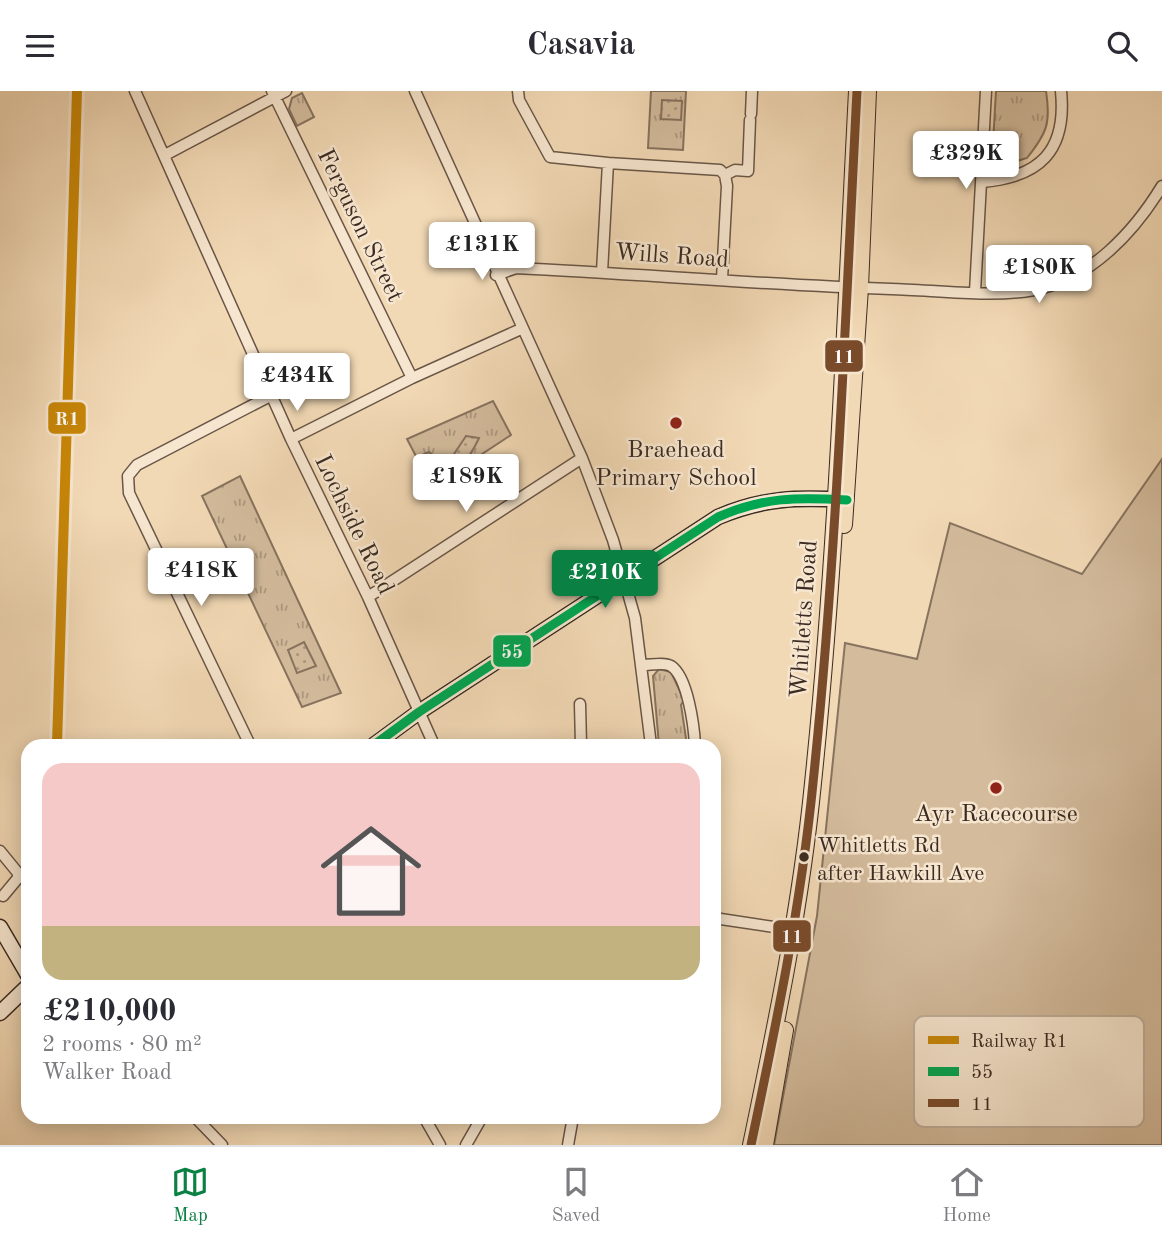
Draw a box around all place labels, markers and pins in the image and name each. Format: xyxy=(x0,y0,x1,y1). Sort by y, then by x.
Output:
pin: £329K xyxy=(917,132,1015,191)
pin: £131K xyxy=(433,223,531,282)
pin: £180K xyxy=(990,245,1088,305)
pin: £434K xyxy=(248,353,346,413)
marker: Braehead Primary School xyxy=(668,415,684,431)
place label: Braehead Primary School xyxy=(595,439,757,491)
pin: £189K xyxy=(417,455,515,514)
pin: £418K xyxy=(152,549,250,608)
pin: £210K xyxy=(556,551,654,610)
marker: Ayr Racecourse xyxy=(988,780,1004,796)
place label: Ayr Racecourse xyxy=(914,803,1078,827)
place label: Whitletts Rd after Hawkill Ave xyxy=(817,835,984,885)
marker: Whitletts Rd after Hawkill Ave xyxy=(797,850,811,864)

